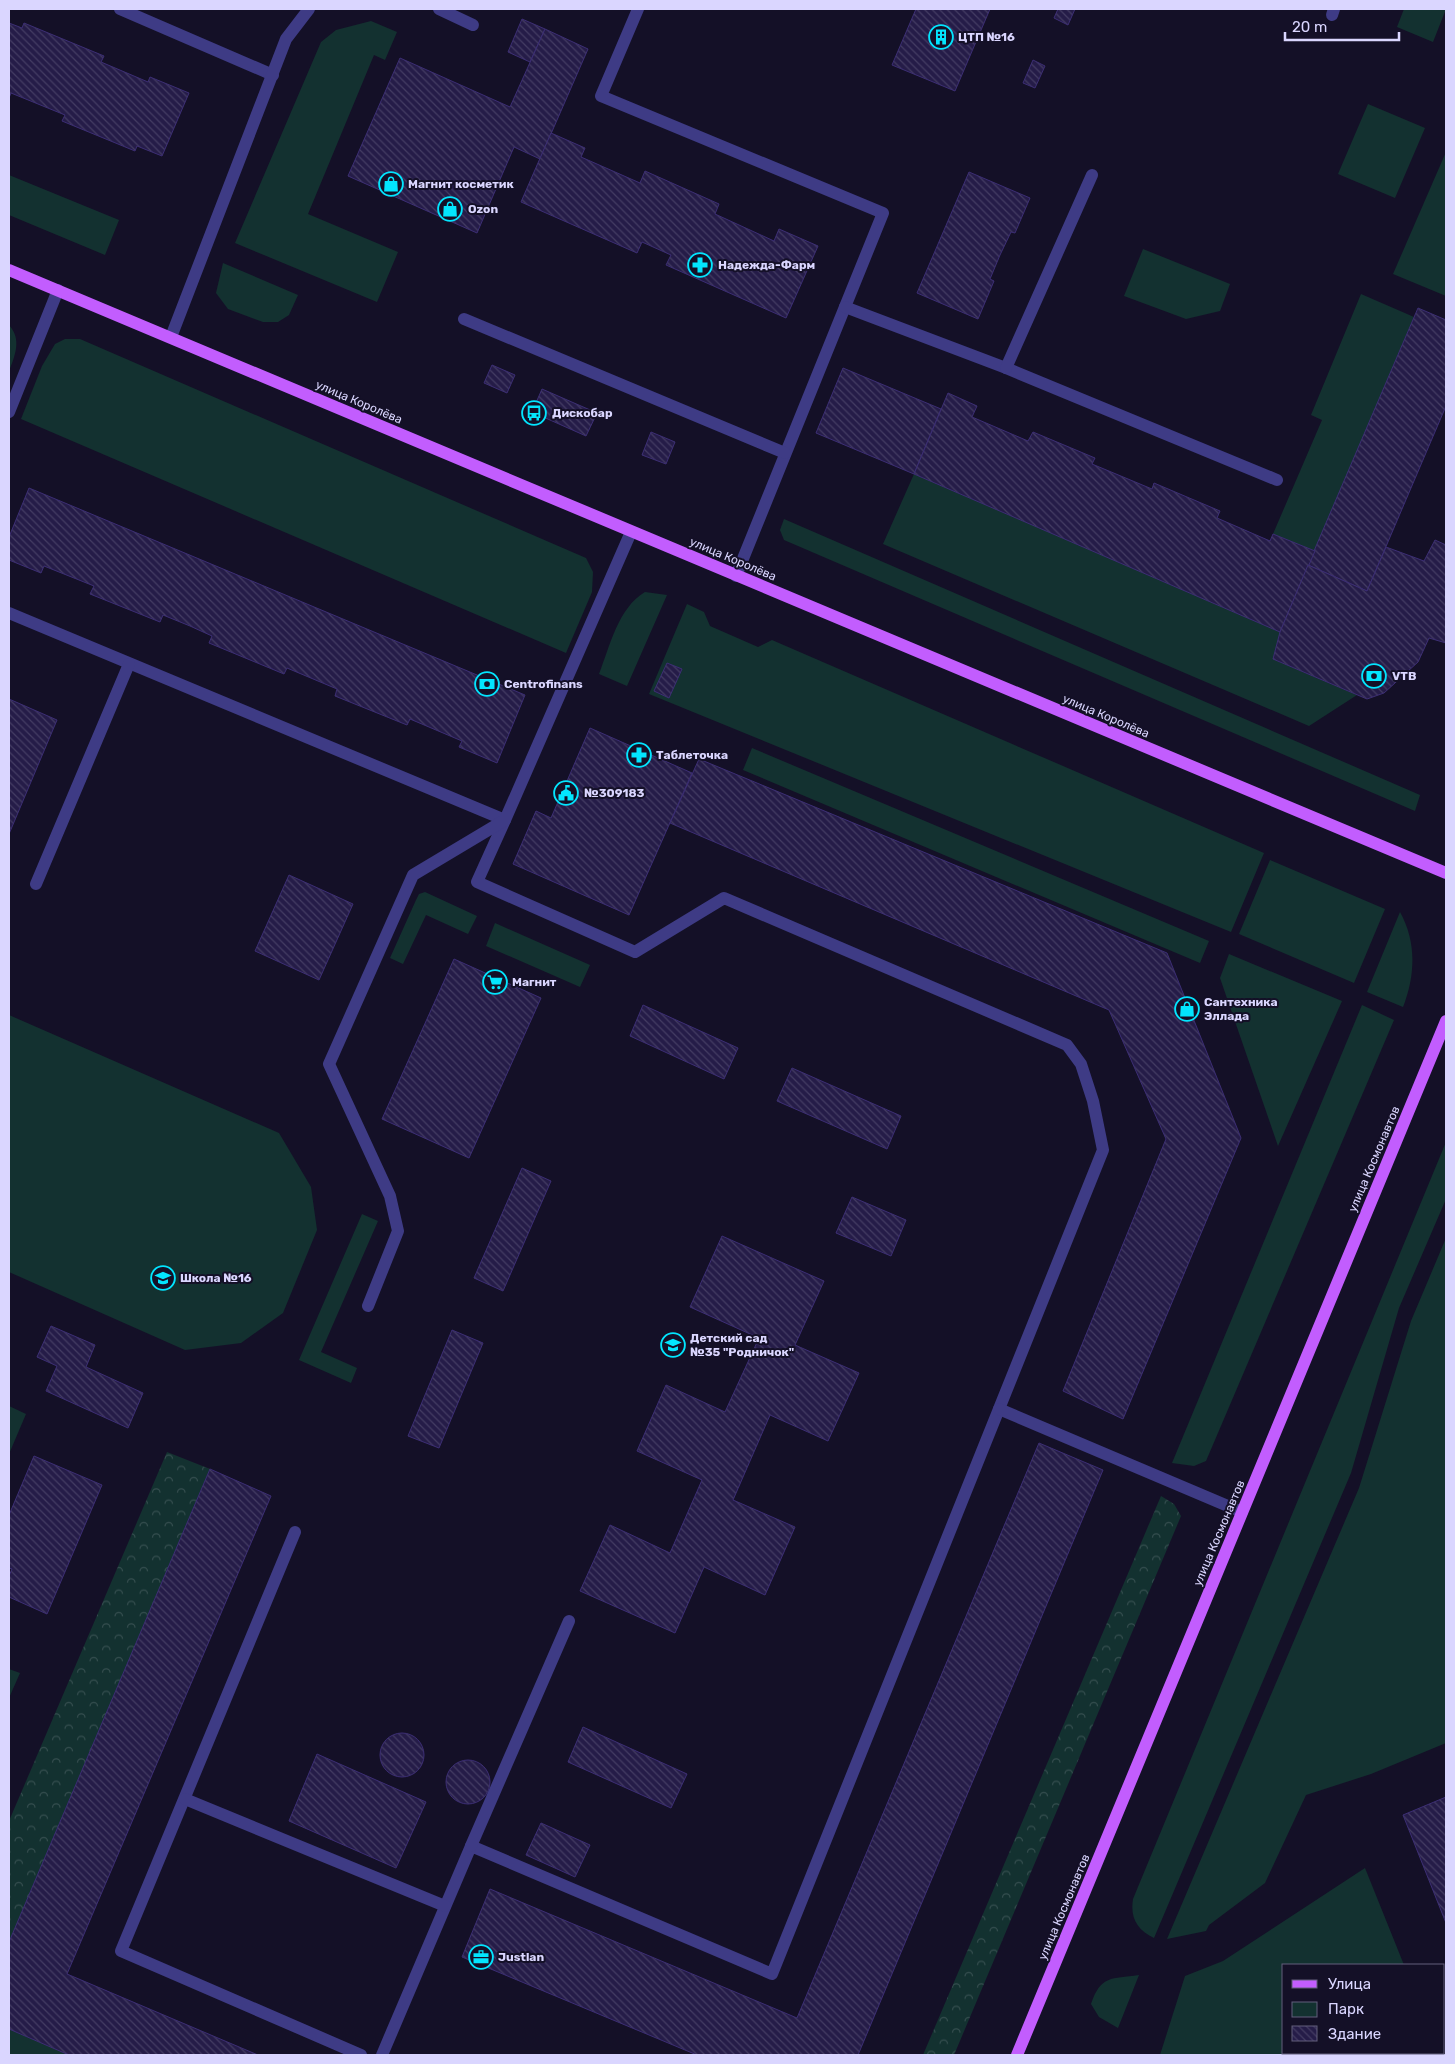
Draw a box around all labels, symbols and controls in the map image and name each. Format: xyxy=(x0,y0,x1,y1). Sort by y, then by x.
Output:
scale bar xyxy=(1285,10,1399,42)
text: 20 m xyxy=(1292,18,1327,36)
building icon: ЦТП №16 xyxy=(928,24,954,50)
place label: ЦТП №16 xyxy=(958,30,1015,44)
shop icon: Магнит косметик xyxy=(378,171,404,197)
place label: Магнит косметик xyxy=(408,177,514,191)
shop icon: Ozon xyxy=(437,196,463,222)
place label: Ozon xyxy=(468,202,498,216)
pharmacy icon: Надежда-Фарм xyxy=(687,252,713,278)
place label: Надежда-Фарм xyxy=(718,258,815,272)
street label: улица Королёва xyxy=(314,377,404,427)
bus stop icon: Дискобар xyxy=(521,400,547,426)
place label: Дискобар xyxy=(552,406,613,420)
street label: улица Королёва xyxy=(688,534,778,584)
bank icon: VTB xyxy=(1361,663,1387,689)
place label: VTB xyxy=(1392,669,1416,683)
bank icon: Centrofinans xyxy=(474,671,500,697)
place label: Centrofinans xyxy=(504,677,583,691)
street label: улица Королёва xyxy=(1061,691,1151,741)
pharmacy icon: Таблеточка xyxy=(626,742,652,768)
place label: Таблеточка xyxy=(656,748,728,762)
public building icon: №309183 xyxy=(553,780,579,806)
place label: №309183 xyxy=(584,786,645,800)
supermarket icon: Магнит xyxy=(482,969,508,995)
place label: Магнит xyxy=(512,975,557,989)
place label: Сантехника Эллада xyxy=(1204,995,1278,1023)
shop icon: Сантехника Эллада xyxy=(1174,996,1200,1022)
street label: улица Космонавтов xyxy=(1345,1104,1403,1214)
school or university icon: Школа №16 xyxy=(150,1265,176,1291)
place label: Школа №16 xyxy=(180,1271,252,1285)
place label: Детский сад №35 "Родничок" xyxy=(690,1331,794,1359)
school or university icon: Детский сад №35 "Родничок" xyxy=(660,1332,686,1358)
street label: улица Космонавтов xyxy=(1190,1478,1248,1588)
street label: улица Космонавтов xyxy=(1035,1852,1093,1962)
office icon: Justlan xyxy=(468,1944,494,1970)
place label: Justlan xyxy=(498,1950,544,1964)
legend xyxy=(1282,1964,1445,2054)
text: Улица xyxy=(1328,1975,1371,1993)
text: Парк xyxy=(1328,2000,1364,2018)
text: Здание xyxy=(1328,2025,1381,2043)

